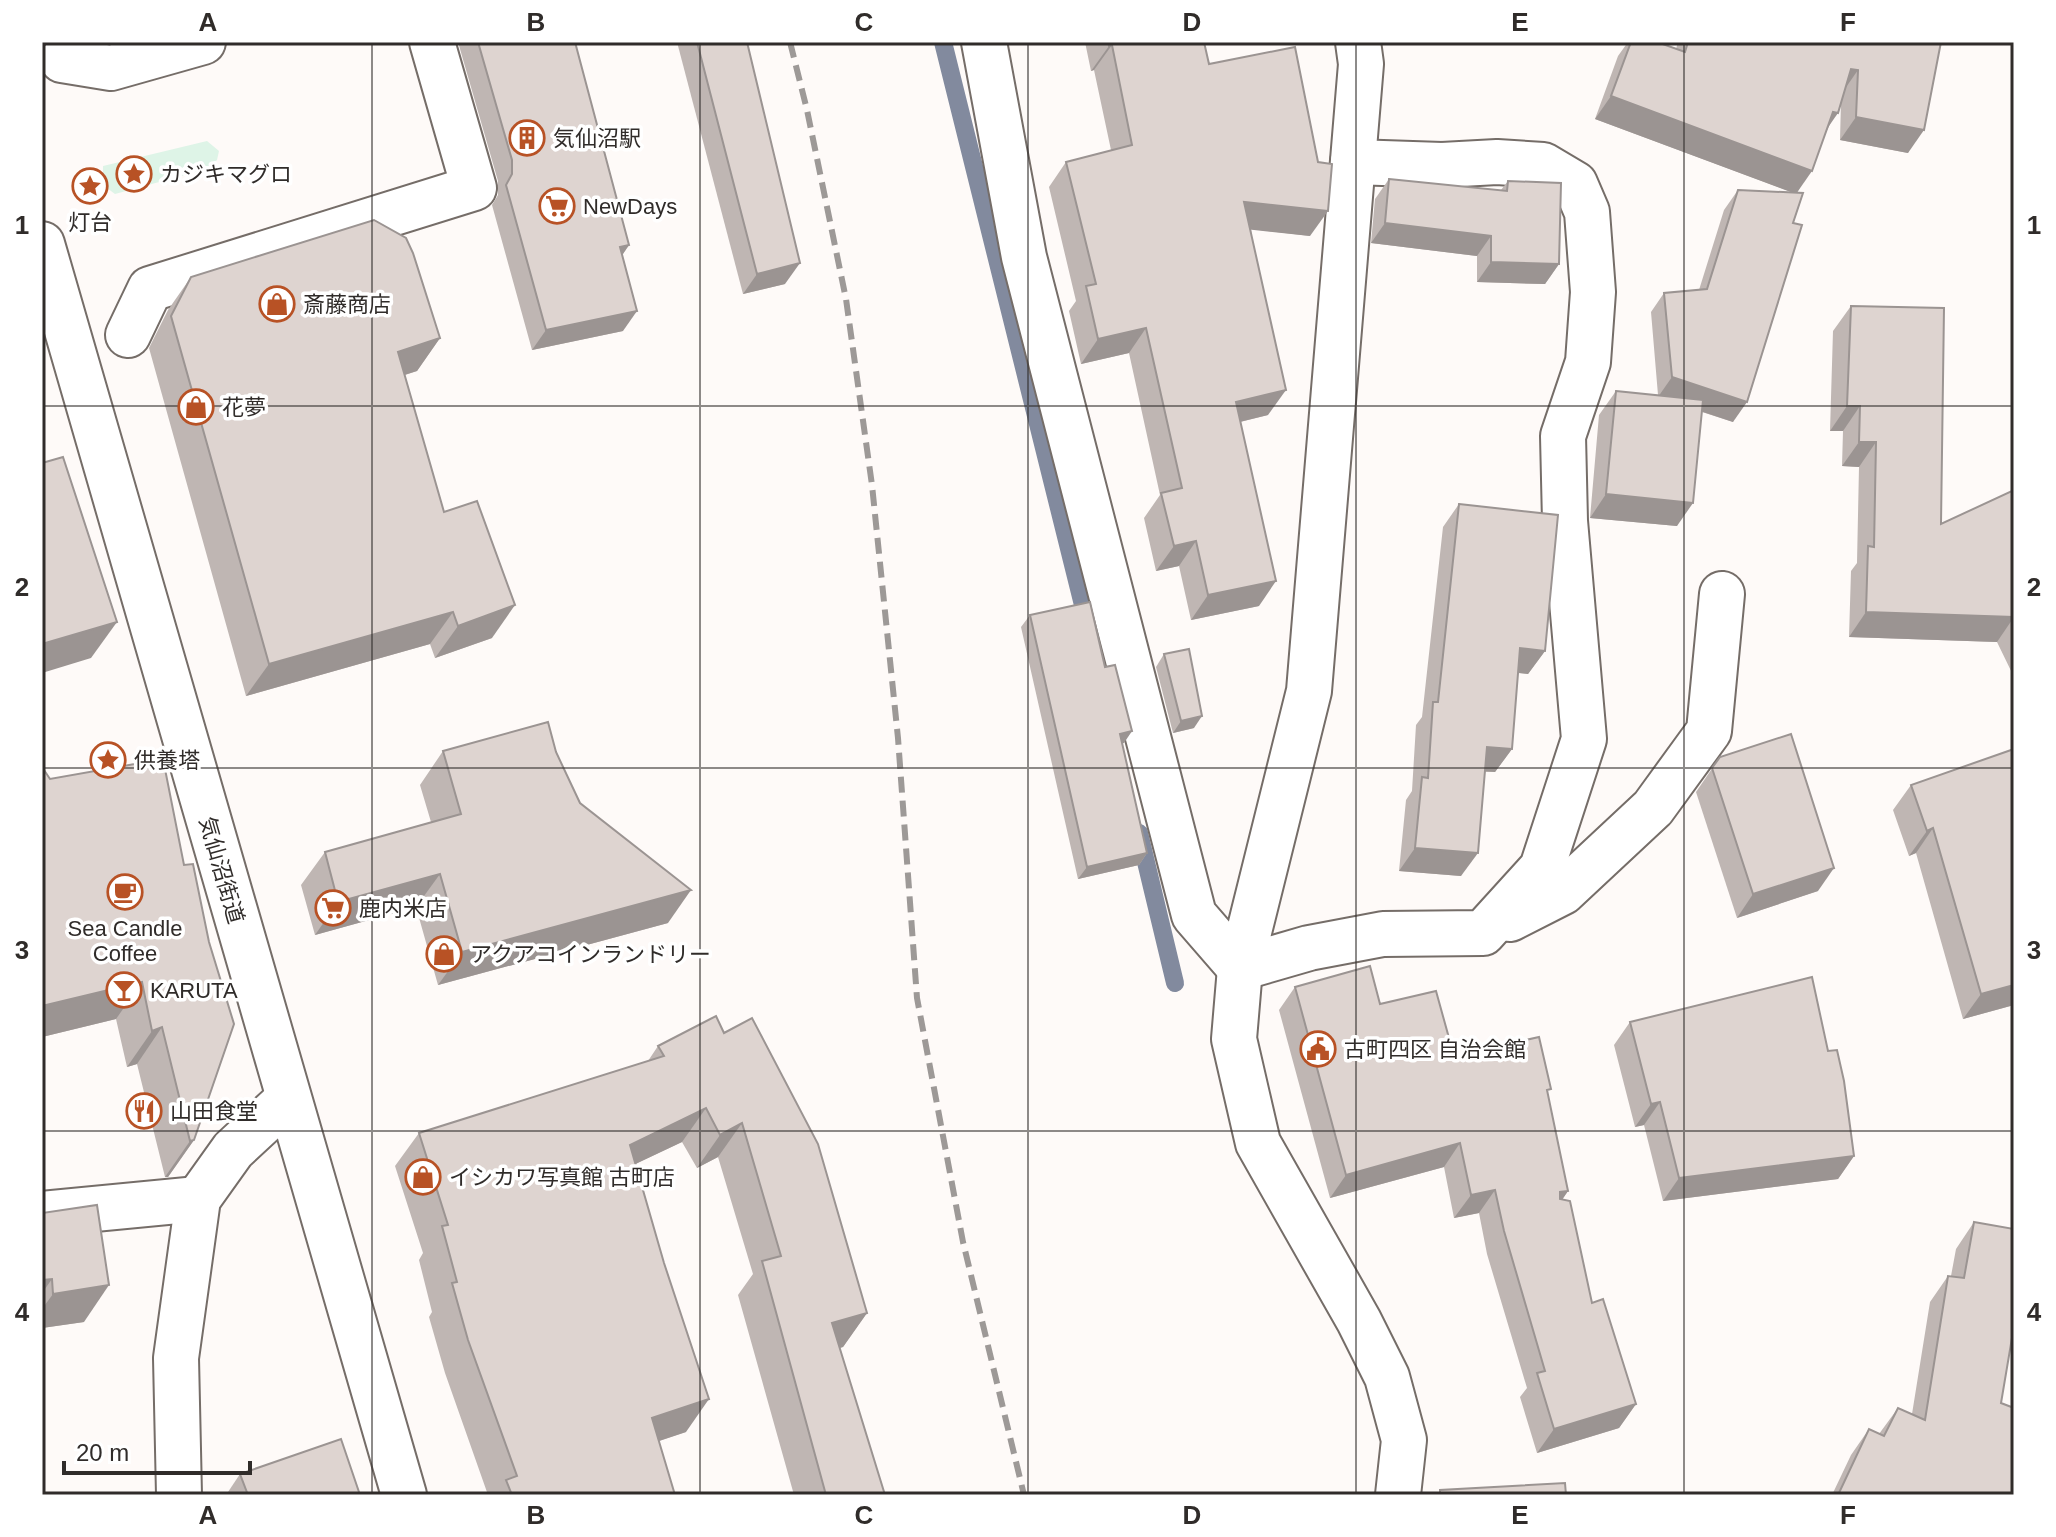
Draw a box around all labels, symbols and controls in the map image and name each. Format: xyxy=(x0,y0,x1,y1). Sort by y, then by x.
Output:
text: A xyxy=(199,7,218,37)
text: B xyxy=(527,7,545,37)
text: C xyxy=(855,7,874,37)
text: D xyxy=(1183,7,1201,37)
text: E xyxy=(1511,7,1529,37)
text: F xyxy=(1840,7,1856,37)
building icon: 気仙沼駅 xyxy=(508,119,546,157)
place label: 気仙沼駅 xyxy=(553,126,641,151)
place icon: カジキマグロ xyxy=(115,155,153,193)
place label: カジキマグロ xyxy=(160,162,292,187)
place icon: 灯台 xyxy=(71,167,109,205)
supermarket icon: NewDays xyxy=(538,187,576,225)
place label: NewDays xyxy=(583,194,677,219)
text: 1 xyxy=(15,210,29,240)
place label: 灯台 xyxy=(68,210,112,235)
text: 1 xyxy=(2027,210,2041,240)
shop icon: 斎藤商店 xyxy=(258,285,296,323)
place label: 斎藤商店 xyxy=(303,292,391,317)
shop icon: 花夢 xyxy=(177,388,215,426)
place label: 花夢 xyxy=(222,395,266,420)
text: 2 xyxy=(15,572,29,602)
text: 2 xyxy=(2027,572,2041,602)
place icon: 供養塔 xyxy=(89,741,127,779)
place label: 供養塔 xyxy=(134,748,200,773)
street label: 気仙沼街道 xyxy=(194,814,249,926)
cafe icon: Sea Candle Coffee xyxy=(106,873,144,911)
supermarket icon: 鹿内米店 xyxy=(314,889,352,927)
place label: 鹿内米店 xyxy=(359,896,447,921)
place label: Sea Candle Coffee xyxy=(68,916,182,966)
text: 3 xyxy=(15,935,29,965)
shop icon: アクアコインランドリー xyxy=(425,935,463,973)
text: 3 xyxy=(2027,935,2041,965)
place label: アクアコインランドリー xyxy=(470,942,711,967)
bar icon: KARUTA xyxy=(105,971,143,1009)
place label: KARUTA xyxy=(150,978,238,1003)
public building icon: 古町四区 自治会館 xyxy=(1299,1030,1337,1068)
place label: 古町四区 自治会館 xyxy=(1344,1037,1526,1062)
restaurant icon: 山田食堂 xyxy=(125,1092,163,1130)
place label: 山田食堂 xyxy=(170,1099,258,1124)
shop icon: イシカワ写真館 古町店 xyxy=(404,1158,442,1196)
place label: イシカワ写真館 古町店 xyxy=(449,1165,675,1190)
text: 4 xyxy=(15,1297,30,1327)
text: 4 xyxy=(2027,1297,2042,1327)
scale bar xyxy=(64,1425,250,1475)
text: 20 m xyxy=(76,1439,129,1466)
text: A xyxy=(199,1500,218,1530)
text: B xyxy=(527,1500,545,1530)
text: C xyxy=(855,1500,874,1530)
text: D xyxy=(1183,1500,1201,1530)
text: E xyxy=(1511,1500,1529,1530)
text: F xyxy=(1840,1500,1856,1530)

